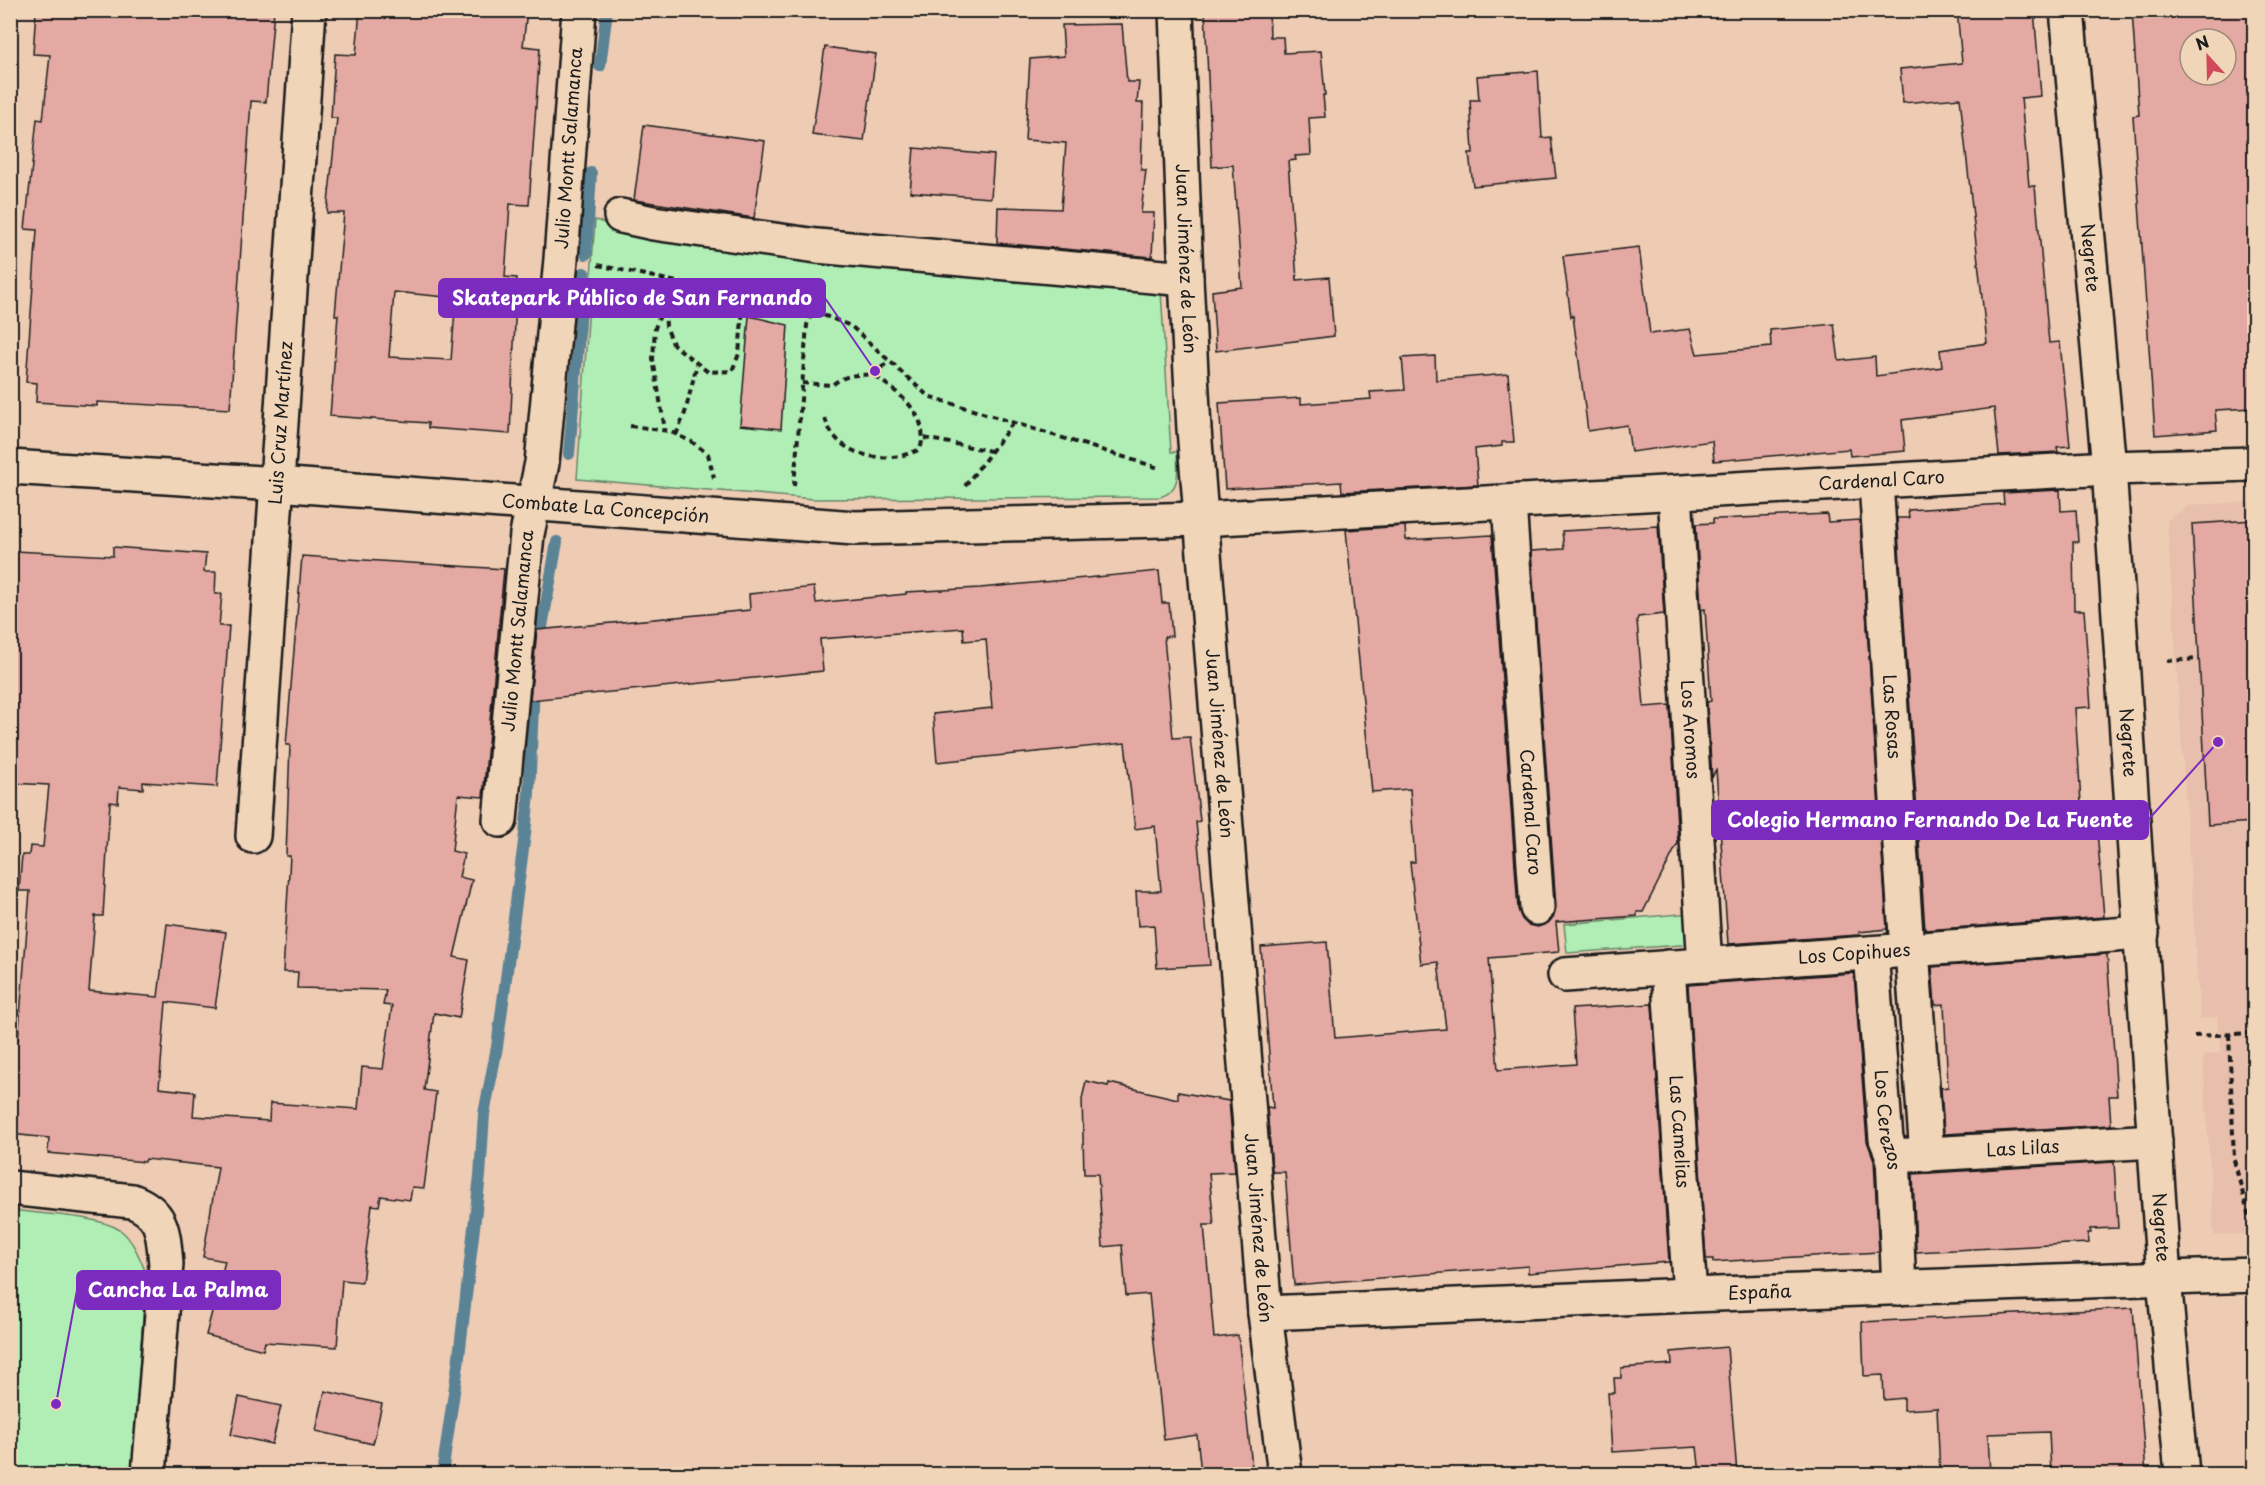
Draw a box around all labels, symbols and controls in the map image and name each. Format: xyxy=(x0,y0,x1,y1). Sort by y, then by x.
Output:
north arrow xyxy=(2178,27,2238,87)
text: N xyxy=(2192,29,2212,56)
street label: Julio Montt Salamanca xyxy=(547,46,588,250)
street label: Juan Jiménez de León xyxy=(1170,163,1205,354)
street label: Negrete xyxy=(2075,222,2108,294)
callout: Skatepark Público de San Fernando xyxy=(439,279,825,317)
text: Skatepark Público de San Fernando xyxy=(452,282,812,312)
street label: Luis Cruz Martínez xyxy=(261,340,299,505)
street label: Cardenal Caro xyxy=(1818,462,1945,496)
street label: Combate La Concepción xyxy=(501,486,710,529)
street label: Julio Montt Salamanca xyxy=(493,528,539,733)
street label: Juan Jiménez de León xyxy=(1200,648,1242,839)
street label: Las Rosas xyxy=(1877,673,1909,759)
street label: Los Aromos xyxy=(1675,679,1708,780)
street label: Negrete xyxy=(2113,707,2145,778)
street label: Cardenal Caro xyxy=(1514,748,1550,876)
callout: Colegio Hermano Fernando De La Fuente xyxy=(1712,801,2148,839)
text: Colegio Hermano Fernando De La Fuente xyxy=(1727,804,2133,834)
street label: Los Copihues xyxy=(1797,935,1911,970)
street label: Los Cerezos xyxy=(1868,1069,1909,1170)
street label: Las Camelias xyxy=(1663,1074,1698,1189)
street label: Las Lilas xyxy=(1985,1131,2060,1163)
street label: Juan Jiménez de León xyxy=(1239,1132,1281,1324)
street label: Negrete xyxy=(2146,1192,2178,1263)
callout: Cancha La Palma xyxy=(77,1271,280,1309)
text: Cancha La Palma xyxy=(88,1274,268,1304)
street label: España xyxy=(1727,1276,1792,1306)

